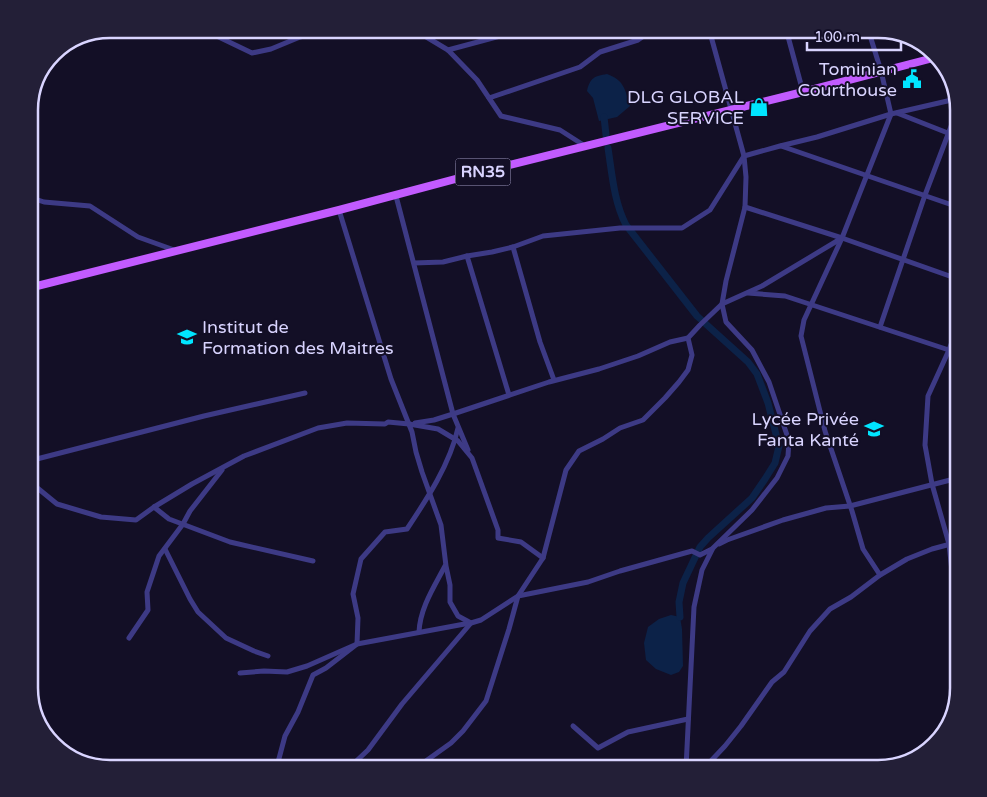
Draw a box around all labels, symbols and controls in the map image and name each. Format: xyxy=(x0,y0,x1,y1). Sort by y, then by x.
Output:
scale bar xyxy=(807,20,901,52)
text: 100 m xyxy=(814,28,860,46)
place label: Tominian Courthouse xyxy=(797,58,897,101)
public building icon: Tominian Courthouse xyxy=(901,68,923,90)
place label: DLG GLOBAL SERVICE xyxy=(627,86,745,129)
shop icon: DLG GLOBAL SERVICE xyxy=(748,96,770,118)
road number: RN35 xyxy=(456,158,510,186)
place label: Institut de Formation des Maitres xyxy=(202,316,394,359)
school or university icon: Institut de Formation des Maitres xyxy=(176,326,198,348)
place label: Lycée Privée Fanta Kanté xyxy=(751,408,859,451)
school or university icon: Lycée Privée Fanta Kanté xyxy=(863,418,885,440)

